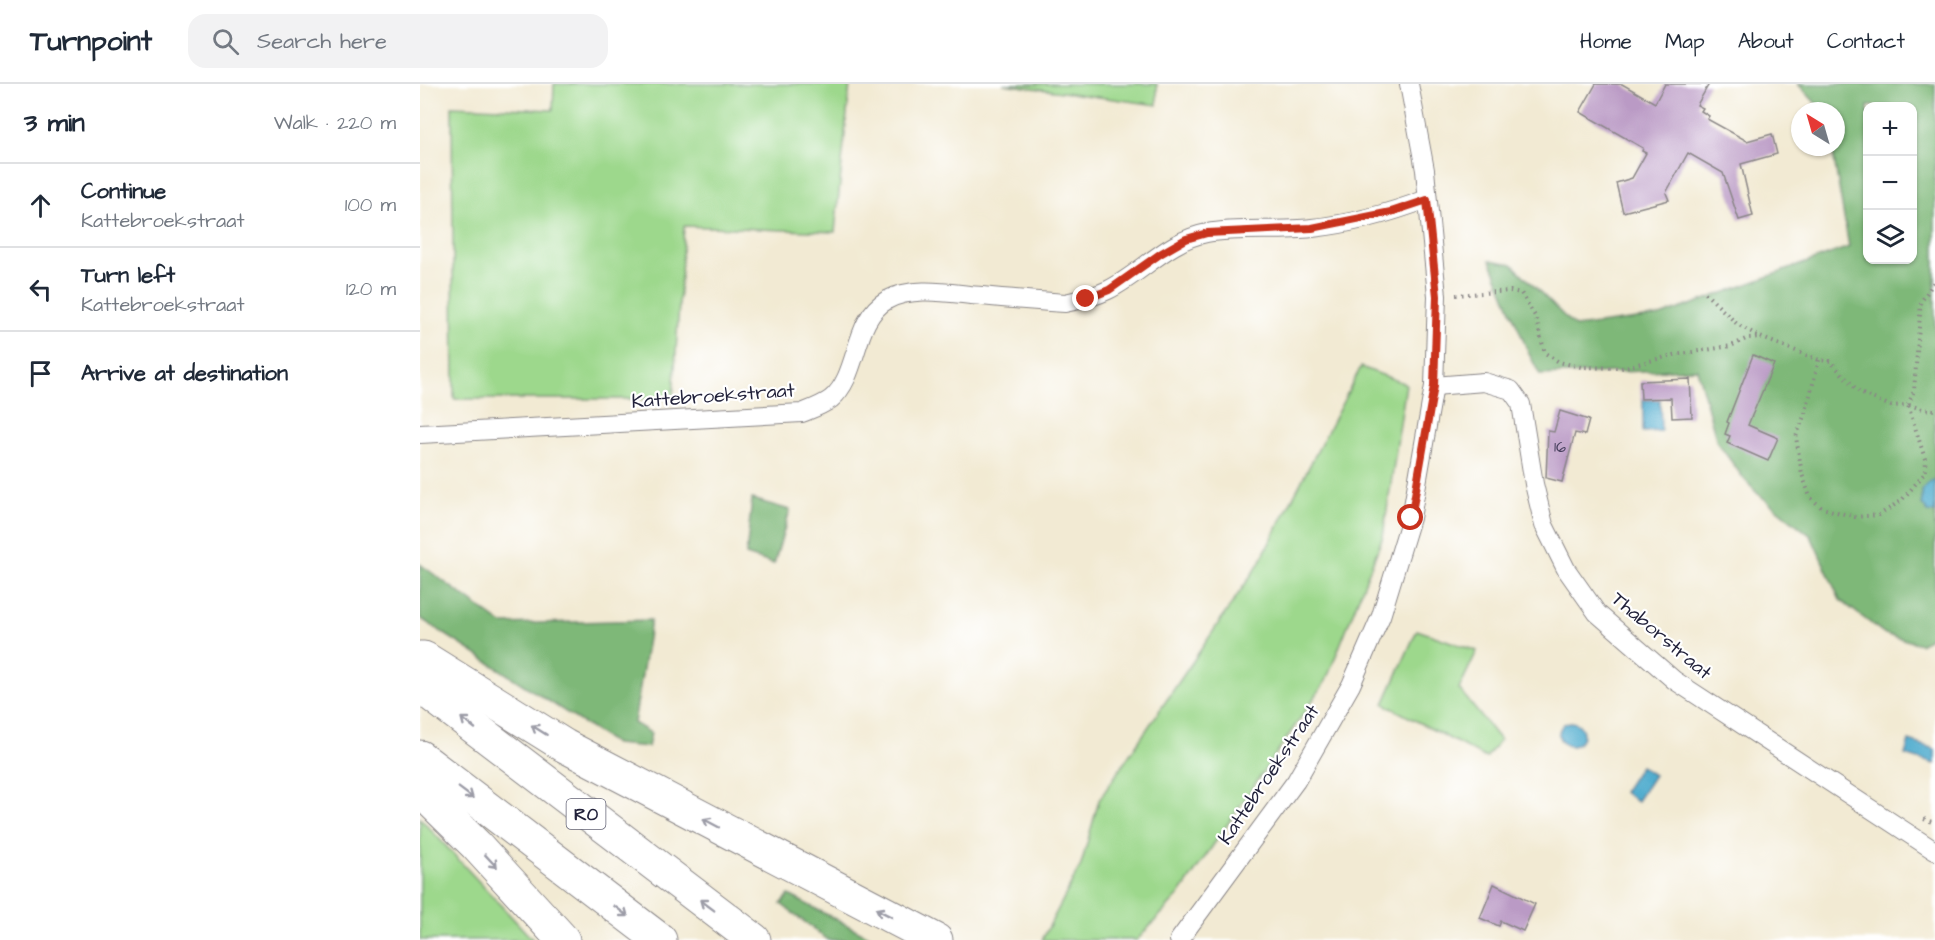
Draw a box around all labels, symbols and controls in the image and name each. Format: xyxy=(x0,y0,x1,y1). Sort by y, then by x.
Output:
search box xyxy=(188,14,608,68)
text: Turnpoint xyxy=(30,22,152,61)
icon: search xyxy=(209,25,242,58)
text: Search here xyxy=(257,26,387,57)
text: Home xyxy=(1580,27,1632,56)
text: Map xyxy=(1665,27,1705,56)
text: About xyxy=(1738,27,1794,56)
text: Contact xyxy=(1827,27,1905,56)
north arrow xyxy=(1791,102,1845,156)
map controls xyxy=(1863,102,1917,264)
button: + xyxy=(1863,102,1917,156)
text: 3 min xyxy=(24,105,85,141)
text: Walk · 220 m xyxy=(274,109,396,137)
button: − xyxy=(1863,156,1917,210)
text: Continue xyxy=(81,176,166,207)
icon: ahead xyxy=(24,189,57,222)
text: 100 m xyxy=(345,191,396,219)
text: Kattebroekstraat xyxy=(81,207,245,235)
button: layers xyxy=(1863,210,1917,264)
text: Turn left xyxy=(81,260,175,291)
icon: left xyxy=(24,273,57,306)
text: 120 m xyxy=(346,275,396,303)
route end xyxy=(1072,285,1098,311)
text: Kattebroekstraat xyxy=(81,291,245,319)
icon: arrive xyxy=(24,357,57,390)
text: Arrive at destination xyxy=(81,358,288,389)
street label: Kattebroekstraat xyxy=(631,376,796,416)
house number: 16 xyxy=(1554,436,1566,458)
route start xyxy=(1397,504,1423,530)
street label: Thaborstraat xyxy=(1605,585,1718,686)
street label: Kattebroekstraat xyxy=(1212,699,1326,850)
one-way arrow xyxy=(461,717,477,730)
one-way arrow xyxy=(531,724,548,736)
one-way arrow xyxy=(458,786,474,799)
road number: R0 xyxy=(566,799,606,829)
one-way arrow xyxy=(702,817,720,828)
one-way arrow xyxy=(484,854,498,869)
one-way arrow xyxy=(699,899,715,911)
one-way arrow xyxy=(613,905,629,917)
one-way arrow xyxy=(875,907,893,918)

